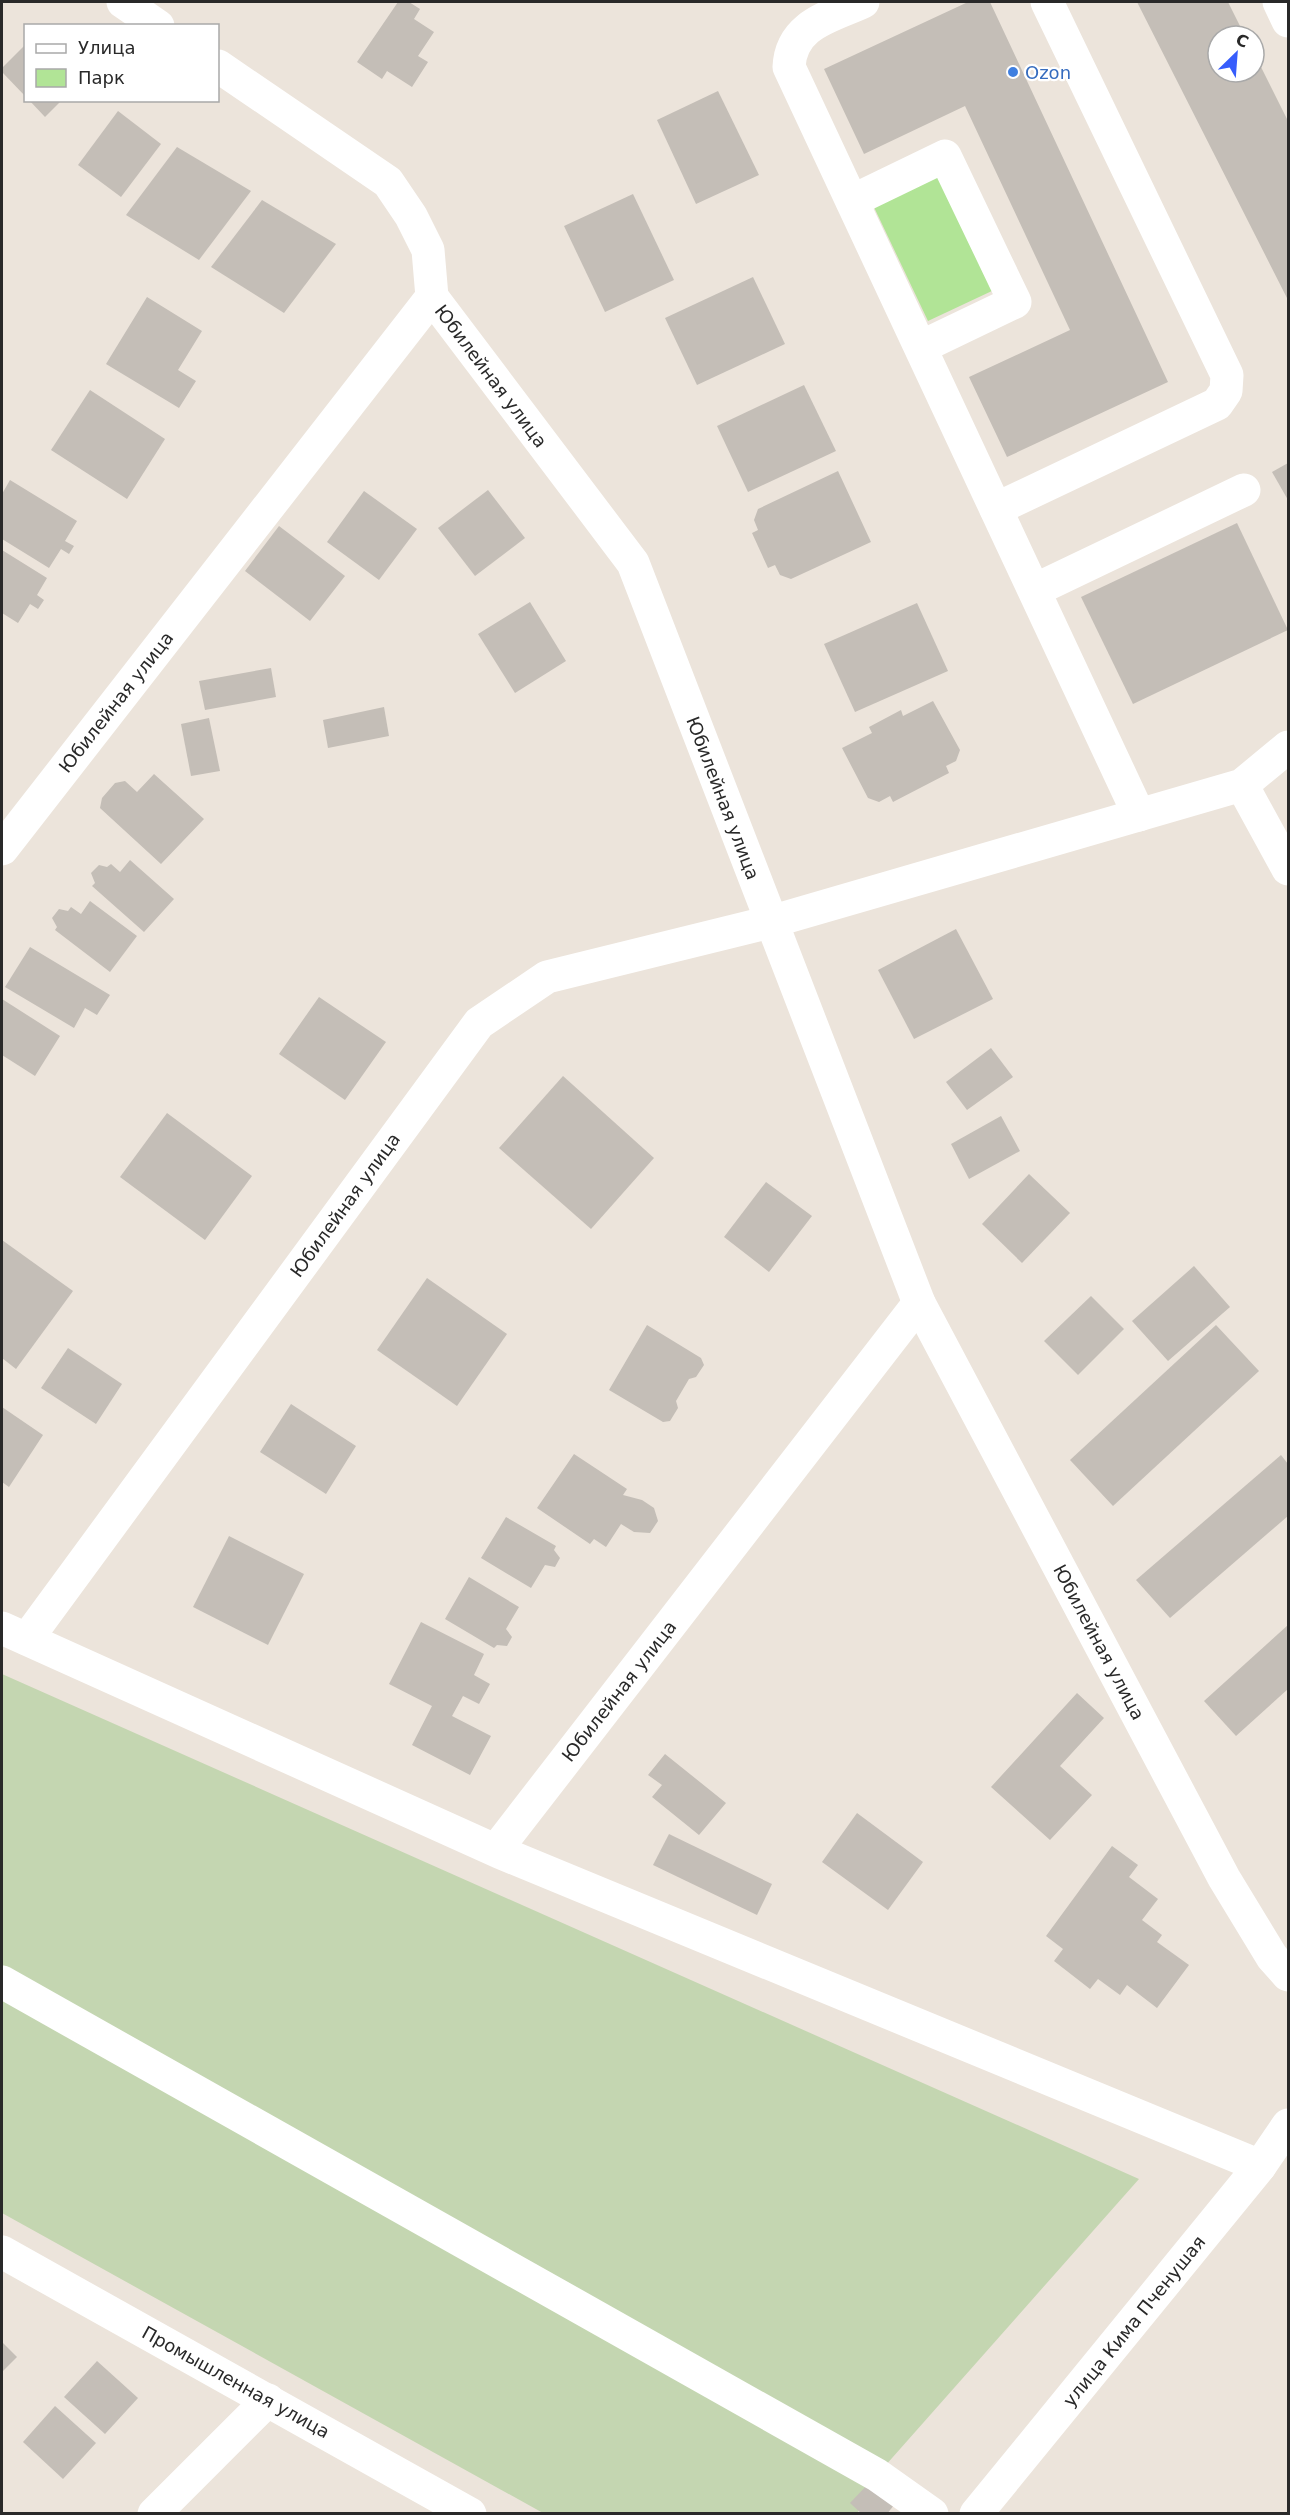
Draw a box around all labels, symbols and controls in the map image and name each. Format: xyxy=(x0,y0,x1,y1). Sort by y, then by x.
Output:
legend xyxy=(24,24,219,102)
north arrow xyxy=(1206,24,1266,84)
text: С xyxy=(1233,30,1251,52)
text: Улица xyxy=(78,37,135,58)
place label: Ozon xyxy=(1025,62,1071,83)
marker: Ozon xyxy=(1006,65,1020,79)
text: Парк xyxy=(78,67,125,88)
street label: Юбилейная улица xyxy=(431,301,551,451)
street label: Юбилейная улица xyxy=(54,627,178,777)
street label: Юбилейная улица xyxy=(682,713,764,883)
street label: Юбилейная улица xyxy=(286,1129,404,1281)
street label: Юбилейная улица xyxy=(1049,1561,1149,1723)
street label: Юбилейная улица xyxy=(557,1616,681,1766)
street label: улица Кима Пченушая xyxy=(1059,2231,1209,2411)
street label: Промышленная улица xyxy=(139,2322,333,2442)

